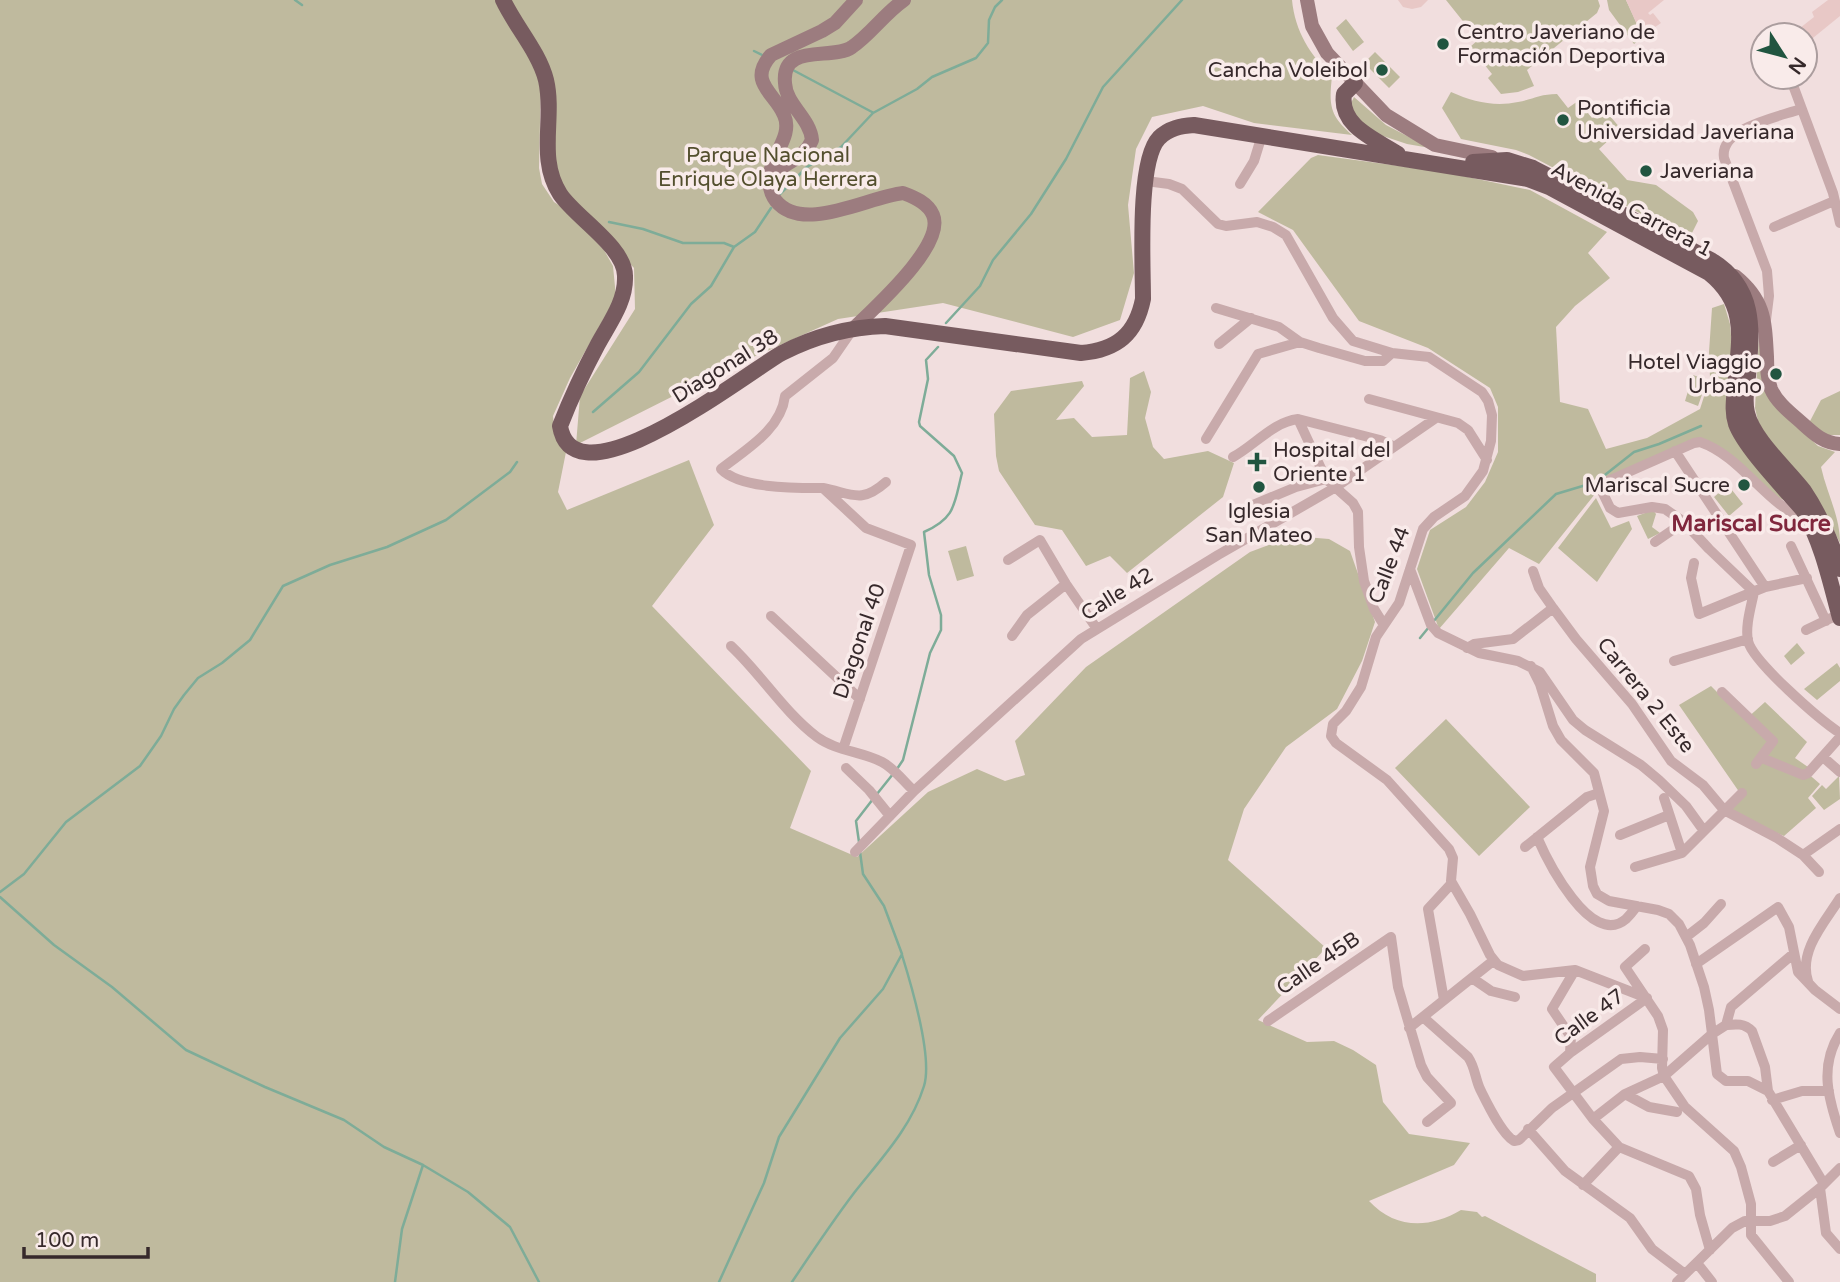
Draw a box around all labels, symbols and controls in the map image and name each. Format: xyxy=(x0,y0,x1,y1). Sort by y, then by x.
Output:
place label: Centro Javeriano de Formación Deportiva xyxy=(1457,20,1666,69)
north arrow xyxy=(1749,21,1819,91)
marker: Centro Javeriano de Formación Deportiva xyxy=(1435,36,1451,52)
text: N xyxy=(1784,53,1810,78)
place label: Cancha Voleibol xyxy=(1208,58,1368,83)
marker: Cancha Voleibol xyxy=(1374,62,1390,78)
place label: Pontificia Universidad Javeriana xyxy=(1577,96,1794,145)
marker: Pontificia Universidad Javeriana xyxy=(1555,112,1571,128)
park label: Parque Nacional Enrique Olaya Herrera xyxy=(658,143,878,192)
street label: Avenida Carrera 1 xyxy=(1547,156,1717,262)
place label: Javeriana xyxy=(1660,159,1754,184)
marker: Javeriana xyxy=(1638,163,1654,179)
street label: Diagonal 38 xyxy=(668,324,783,409)
place label: Hotel Viaggio Urbano xyxy=(1627,350,1762,399)
marker: Hotel Viaggio Urbano xyxy=(1768,366,1784,382)
place label: Hospital del Oriente 1 xyxy=(1273,438,1391,487)
marker: Hospital del Oriente 1 xyxy=(1247,452,1267,472)
place label: Mariscal Sucre xyxy=(1585,473,1730,498)
marker: Mariscal Sucre xyxy=(1736,477,1752,493)
marker: Iglesia San Mateo xyxy=(1251,479,1267,495)
place label: Iglesia San Mateo xyxy=(1205,499,1313,548)
district label: Mariscal Sucre xyxy=(1671,510,1831,538)
street label: Calle 44 xyxy=(1363,523,1416,607)
street label: Calle 42 xyxy=(1076,562,1158,626)
street label: Diagonal 40 xyxy=(828,580,891,702)
street label: Carrera 2 Este xyxy=(1592,633,1700,758)
street label: Calle 45B xyxy=(1272,926,1365,1000)
street label: Calle 47 xyxy=(1549,984,1629,1051)
scale bar xyxy=(24,1216,149,1260)
text: 100 m xyxy=(35,1228,99,1253)

